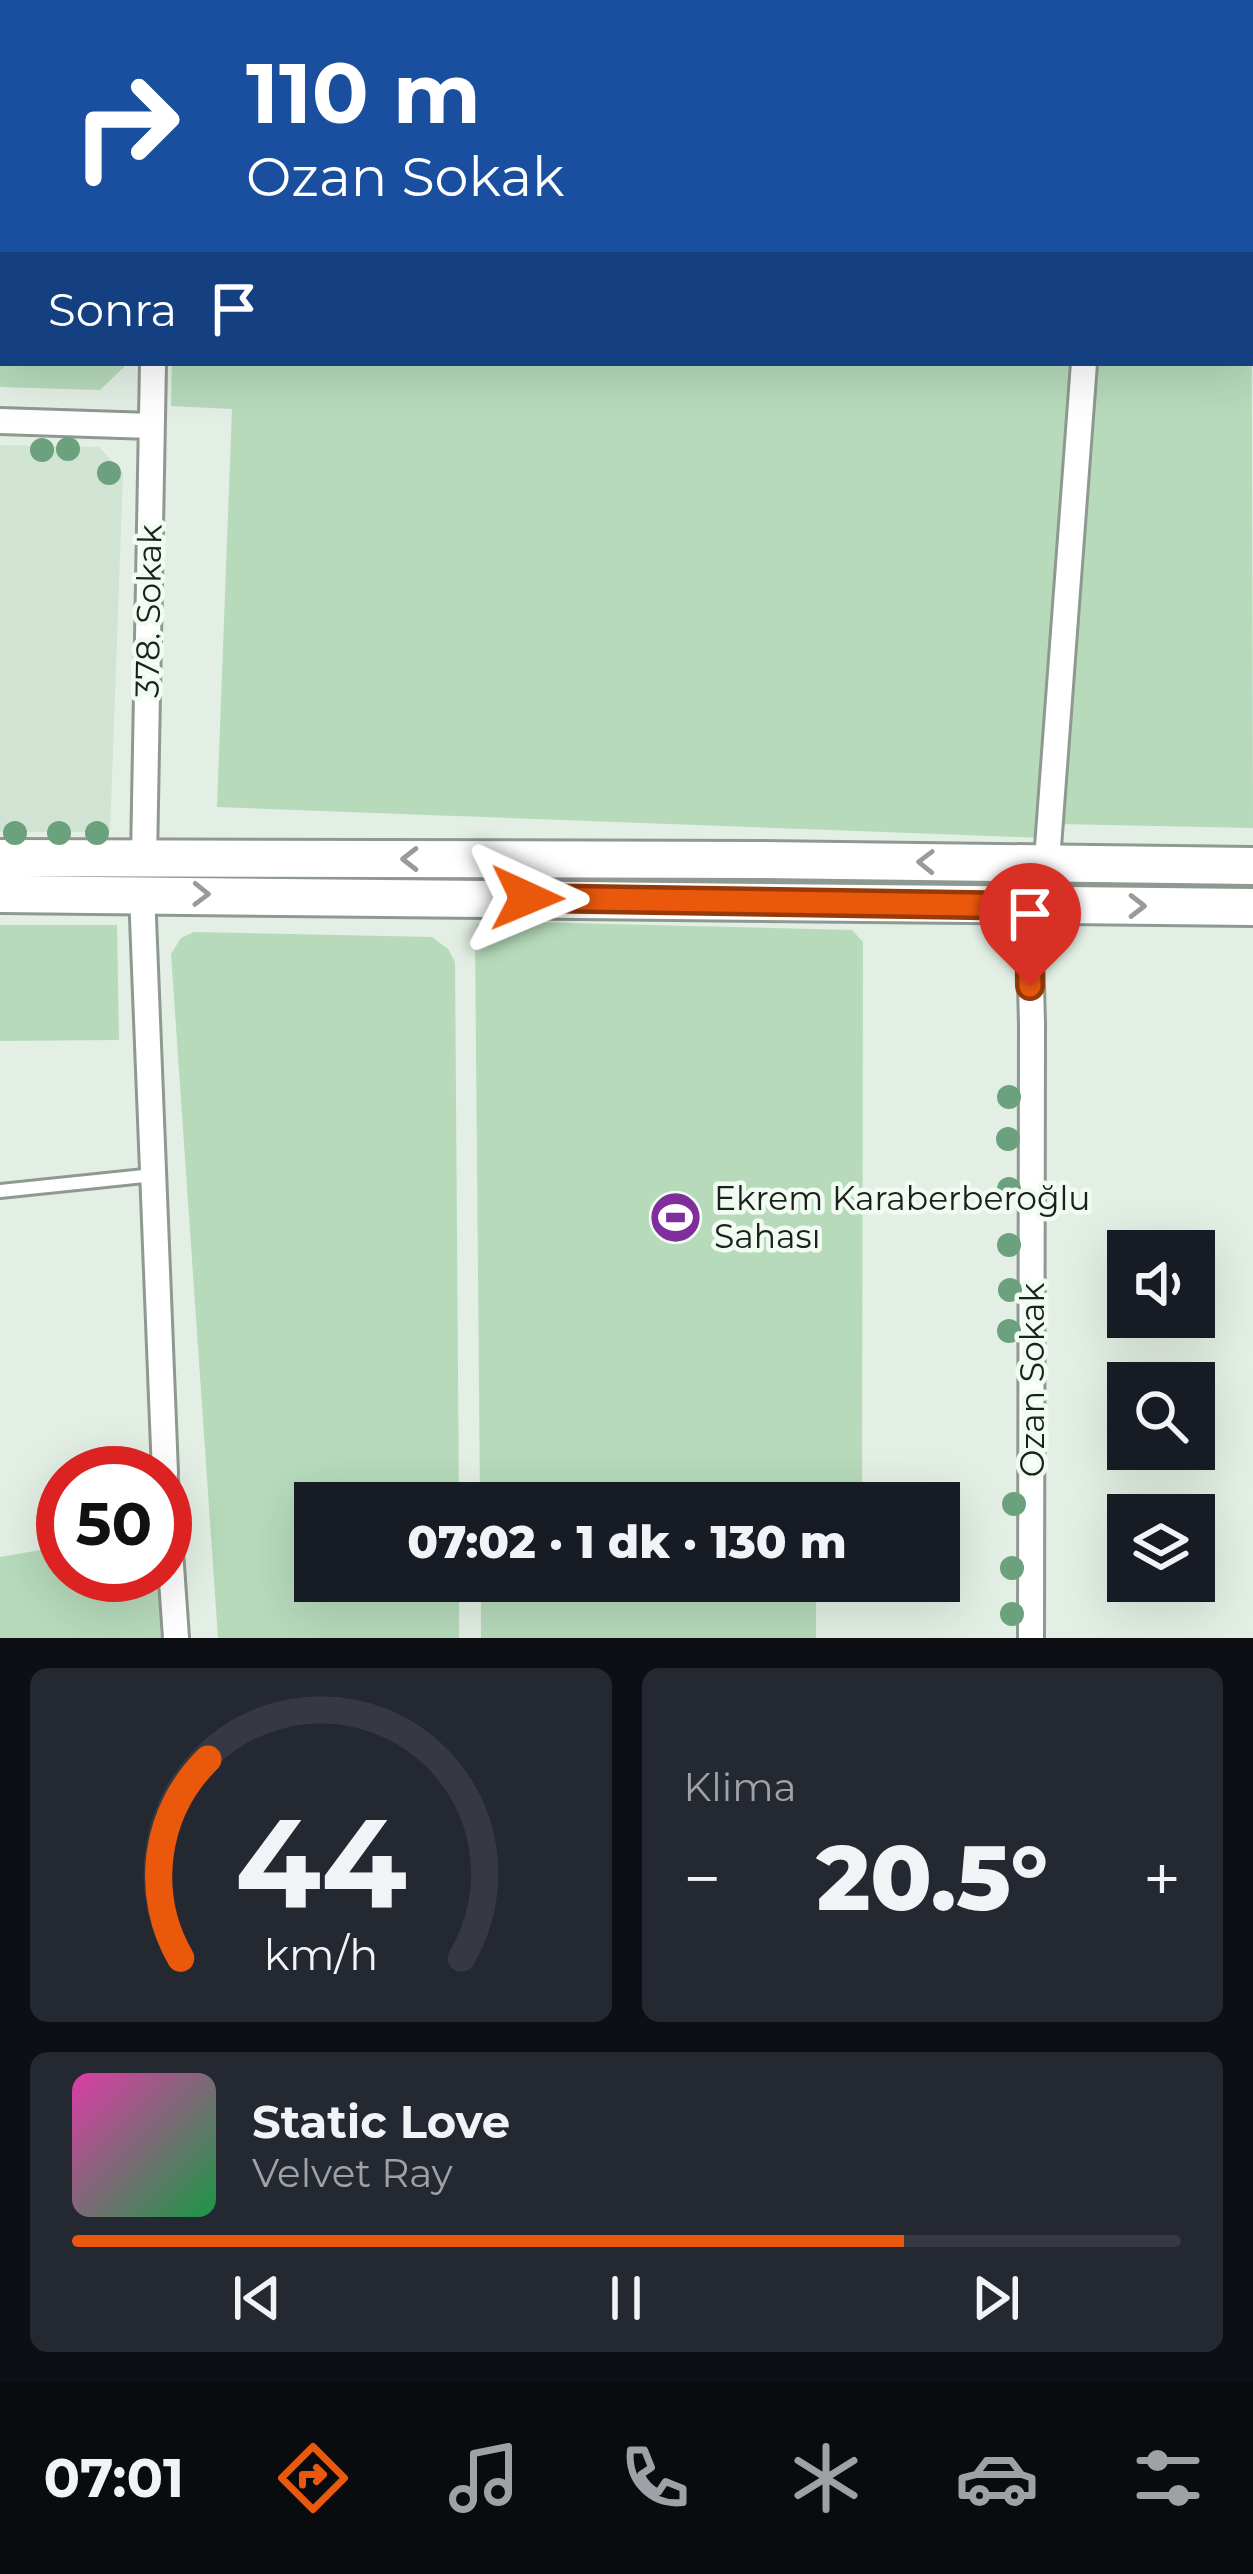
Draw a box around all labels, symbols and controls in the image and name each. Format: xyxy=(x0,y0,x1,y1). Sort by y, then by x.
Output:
text: 110 m xyxy=(246,42,481,144)
icon: right xyxy=(48,48,204,204)
text: Ozan Sokak xyxy=(246,144,564,210)
icon: arrive xyxy=(201,276,267,342)
text: Sonra xyxy=(48,282,177,337)
street label: 378. Sokak xyxy=(126,524,170,698)
position arrow xyxy=(464,835,590,961)
one-way arrow xyxy=(400,846,418,872)
one-way arrow xyxy=(916,849,935,875)
pin xyxy=(979,863,1081,986)
one-way arrow xyxy=(193,881,211,907)
icon: arrive xyxy=(997,881,1063,947)
one-way arrow xyxy=(1128,893,1147,919)
place label: Ekrem Karaberberoğlu Sahası xyxy=(714,1178,1091,1256)
sports icon: Ekrem Karaberberoğlu Sahası xyxy=(647,1189,703,1245)
map controls xyxy=(1107,1230,1215,1602)
button: sound xyxy=(1107,1230,1215,1338)
street label: Ozan Sokak xyxy=(1012,1282,1052,1477)
button: search xyxy=(1107,1362,1215,1470)
speed limit sign: 50 xyxy=(36,1446,192,1602)
button: layers xyxy=(1107,1494,1215,1602)
text: 07:02 · 1 dk · 130 m xyxy=(407,1514,847,1569)
text: Klima xyxy=(684,1763,797,1811)
text: 44 xyxy=(235,1786,407,1938)
text: 20.5° xyxy=(816,1823,1048,1933)
text: − xyxy=(684,1838,721,1919)
text: + xyxy=(1143,1838,1181,1919)
text: km/h xyxy=(264,1928,378,1981)
text: Static Love xyxy=(252,2094,510,2149)
text: Velvet Ray xyxy=(252,2149,453,2197)
icon: previous xyxy=(224,2265,290,2331)
icon: pause xyxy=(593,2265,659,2331)
icon: next xyxy=(963,2265,1029,2331)
icon: directions xyxy=(271,2436,355,2520)
icon: music xyxy=(442,2436,526,2520)
icon: phone xyxy=(613,2436,697,2520)
icon: climate xyxy=(784,2436,868,2520)
icon: car xyxy=(955,2436,1039,2520)
icon: filters xyxy=(1126,2436,1210,2520)
text: 07:01 xyxy=(43,2445,184,2511)

